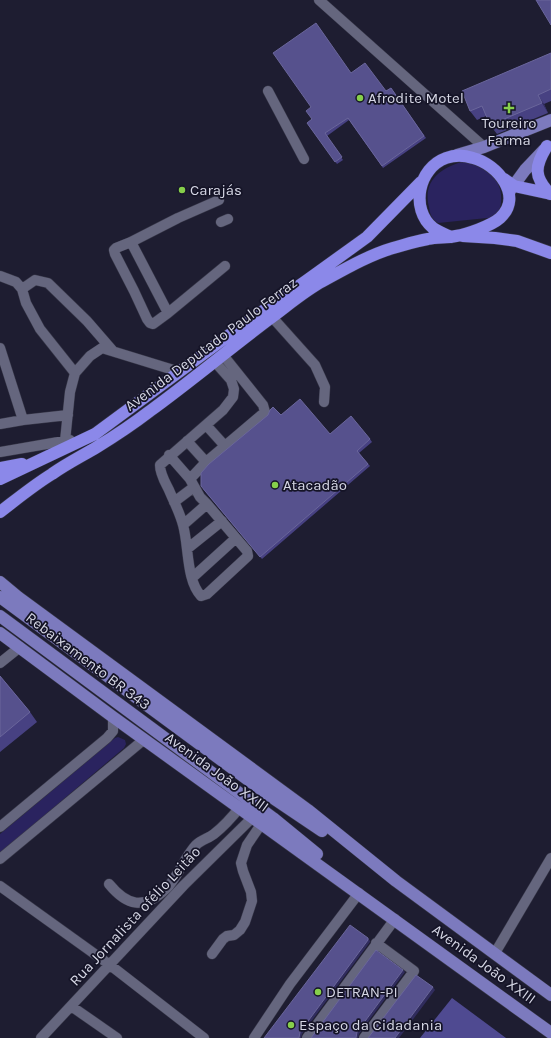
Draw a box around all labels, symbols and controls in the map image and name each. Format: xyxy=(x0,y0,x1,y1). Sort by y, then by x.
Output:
place label: Afrodite Motel xyxy=(368,89,464,107)
marker: Afrodite Motel xyxy=(355,93,365,103)
marker: Toureiro Farma xyxy=(504,103,514,113)
place label: Toureiro Farma xyxy=(482,114,536,149)
place label: Carajás xyxy=(190,181,242,199)
marker: Carajás xyxy=(177,185,187,195)
street label: Avenida Deputado Paulo Ferraz xyxy=(121,273,301,415)
place label: Atacadão xyxy=(283,476,347,494)
marker: Atacadão xyxy=(270,480,280,490)
street label: Rebaixamento BR 343 xyxy=(22,608,154,714)
street label: Avenida João XXIII xyxy=(162,728,272,816)
street label: Rua Jornalista ofélio Leitão xyxy=(66,843,204,989)
street label: Avenida João XXIII xyxy=(429,920,539,1008)
place label: DETRAN-PI xyxy=(326,983,398,1001)
marker: DETRAN-PI xyxy=(313,987,323,997)
place label: Espaço da Cidadania xyxy=(299,1016,442,1034)
marker: Espaço da Cidadania xyxy=(286,1020,296,1030)

